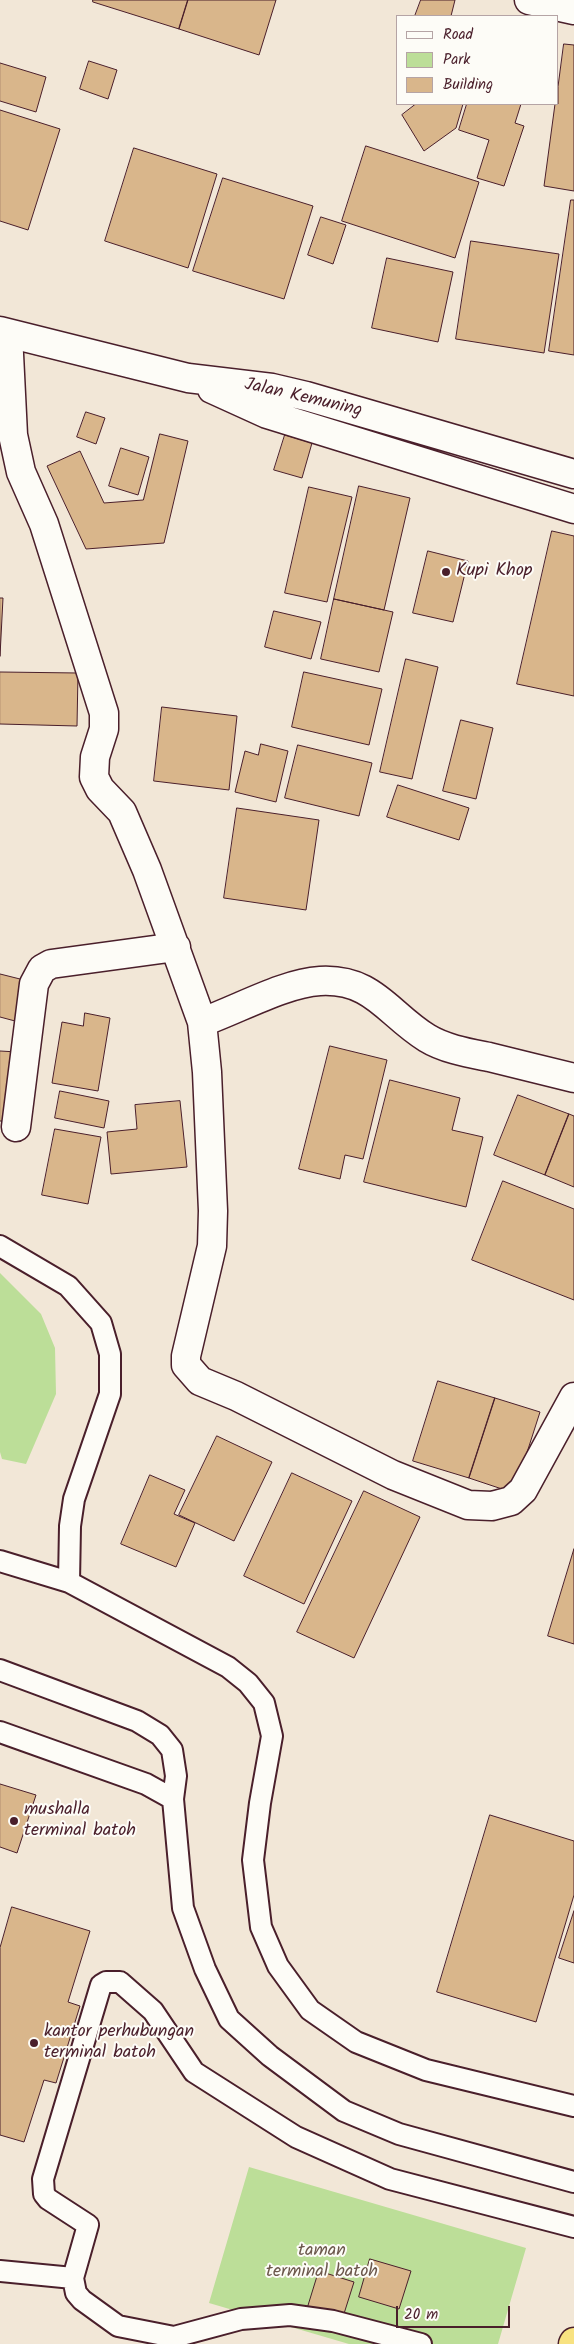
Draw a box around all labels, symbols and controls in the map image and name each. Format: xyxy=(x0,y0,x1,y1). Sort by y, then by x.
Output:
legend xyxy=(396,15,559,105)
text: Road xyxy=(443,23,473,47)
text: Park xyxy=(443,48,470,72)
text: Building xyxy=(443,73,493,97)
street label: Jalan Kemuning xyxy=(242,375,364,423)
place label: Kupi Khop xyxy=(456,561,532,583)
marker: Kupi Khop xyxy=(440,566,452,578)
place label: mushalla terminal batoh xyxy=(24,1800,136,1842)
marker: mushalla terminal batoh xyxy=(8,1815,20,1827)
place label: kantor perhubungan terminal batoh xyxy=(44,2022,194,2064)
marker: kantor perhubungan terminal batoh xyxy=(28,2037,40,2049)
park label: taman terminal batoh xyxy=(266,2241,378,2284)
scale bar xyxy=(399,2296,513,2328)
text: 20 m xyxy=(404,2303,438,2327)

